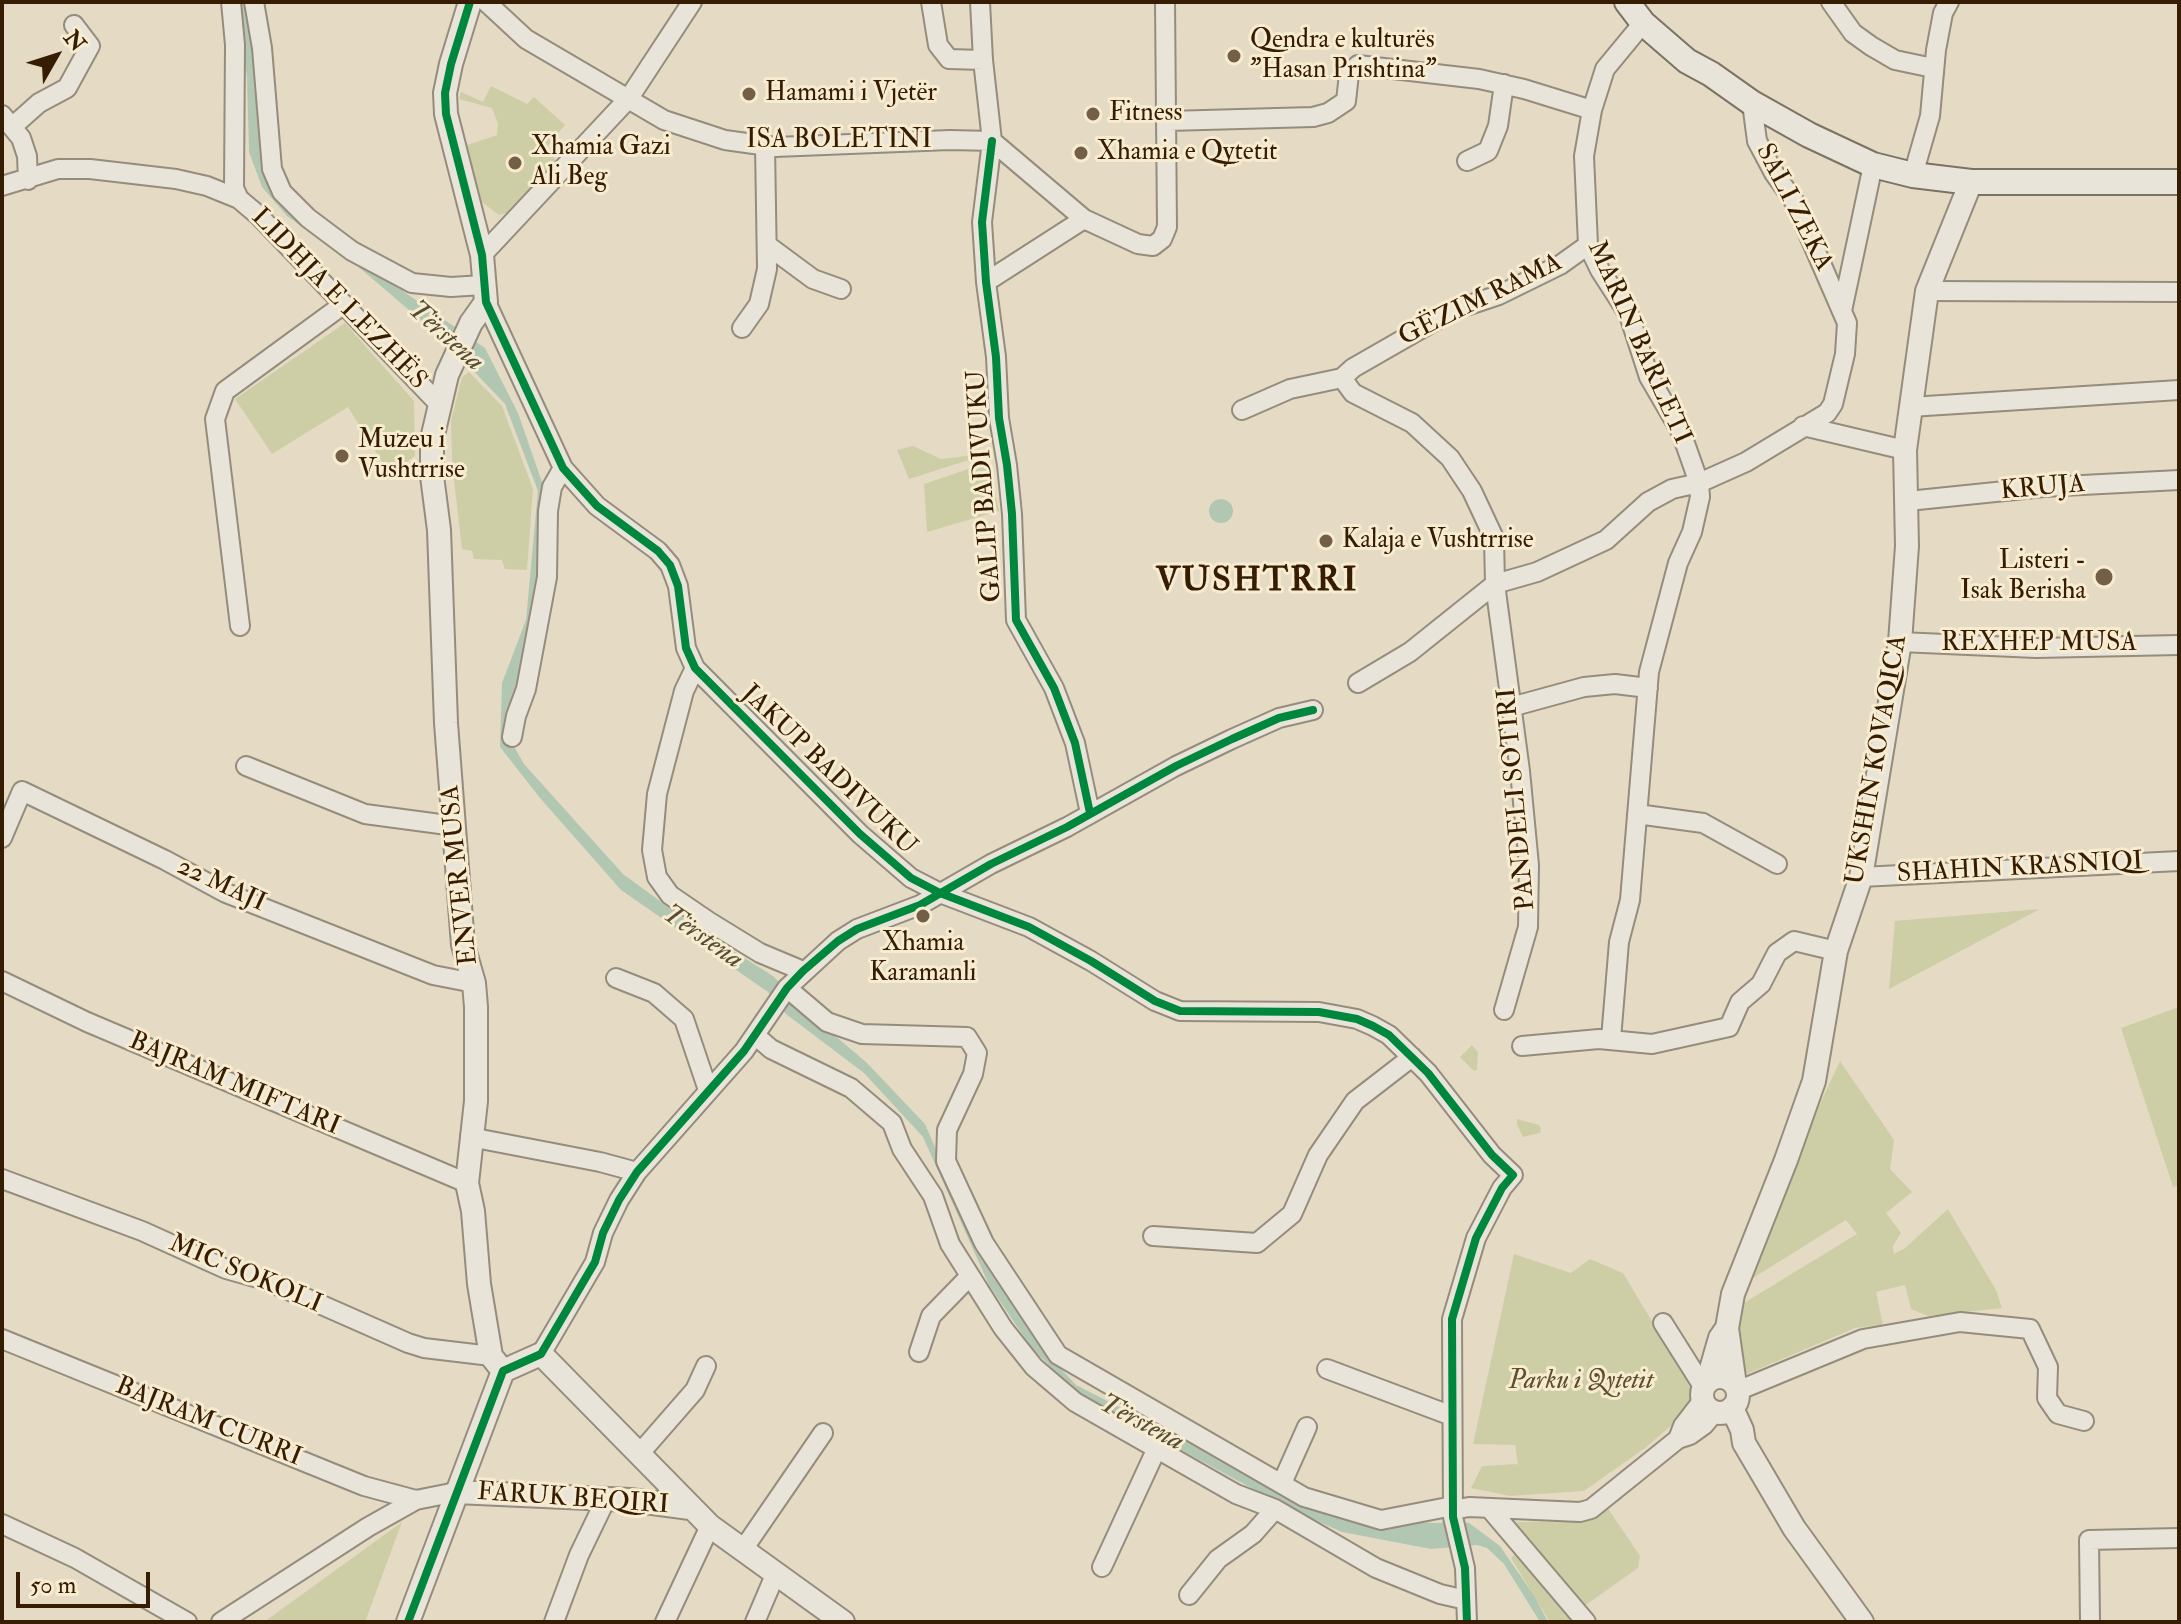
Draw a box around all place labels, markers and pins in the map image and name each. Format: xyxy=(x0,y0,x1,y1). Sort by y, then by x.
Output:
place label: Qendra e kulturës "Hasan Prishtina" xyxy=(1250,25,1437,86)
marker: Qendra e kulturës "Hasan Prishtina" xyxy=(1225,47,1243,65)
place label: Hamami i Vjetër xyxy=(765,78,937,110)
marker: Hamami i Vjetër xyxy=(740,85,758,103)
place label: Fitness xyxy=(1109,98,1182,130)
marker: Fitness xyxy=(1084,105,1102,123)
place label: Xhamia Gazi Ali Beg xyxy=(531,132,671,194)
place label: Xhamia e Qytetit xyxy=(1097,137,1277,169)
marker: Xhamia e Qytetit xyxy=(1072,144,1090,162)
marker: Xhamia Gazi Ali Beg xyxy=(506,154,524,172)
place label: Muzeu i Vushtrrise xyxy=(358,425,465,486)
marker: Muzeu i Vushtrrise xyxy=(333,447,351,465)
place label: Kalaja e Vushtrrise xyxy=(1342,525,1534,557)
marker: Kalaja e Vushtrrise xyxy=(1317,532,1335,550)
place label: Listeri - Isak Berisha xyxy=(1960,546,2086,608)
marker: Listeri - Isak Berisha xyxy=(2093,566,2115,588)
marker: Xhamia Karamanli xyxy=(914,907,932,925)
place label: Xhamia Karamanli xyxy=(869,928,977,990)

